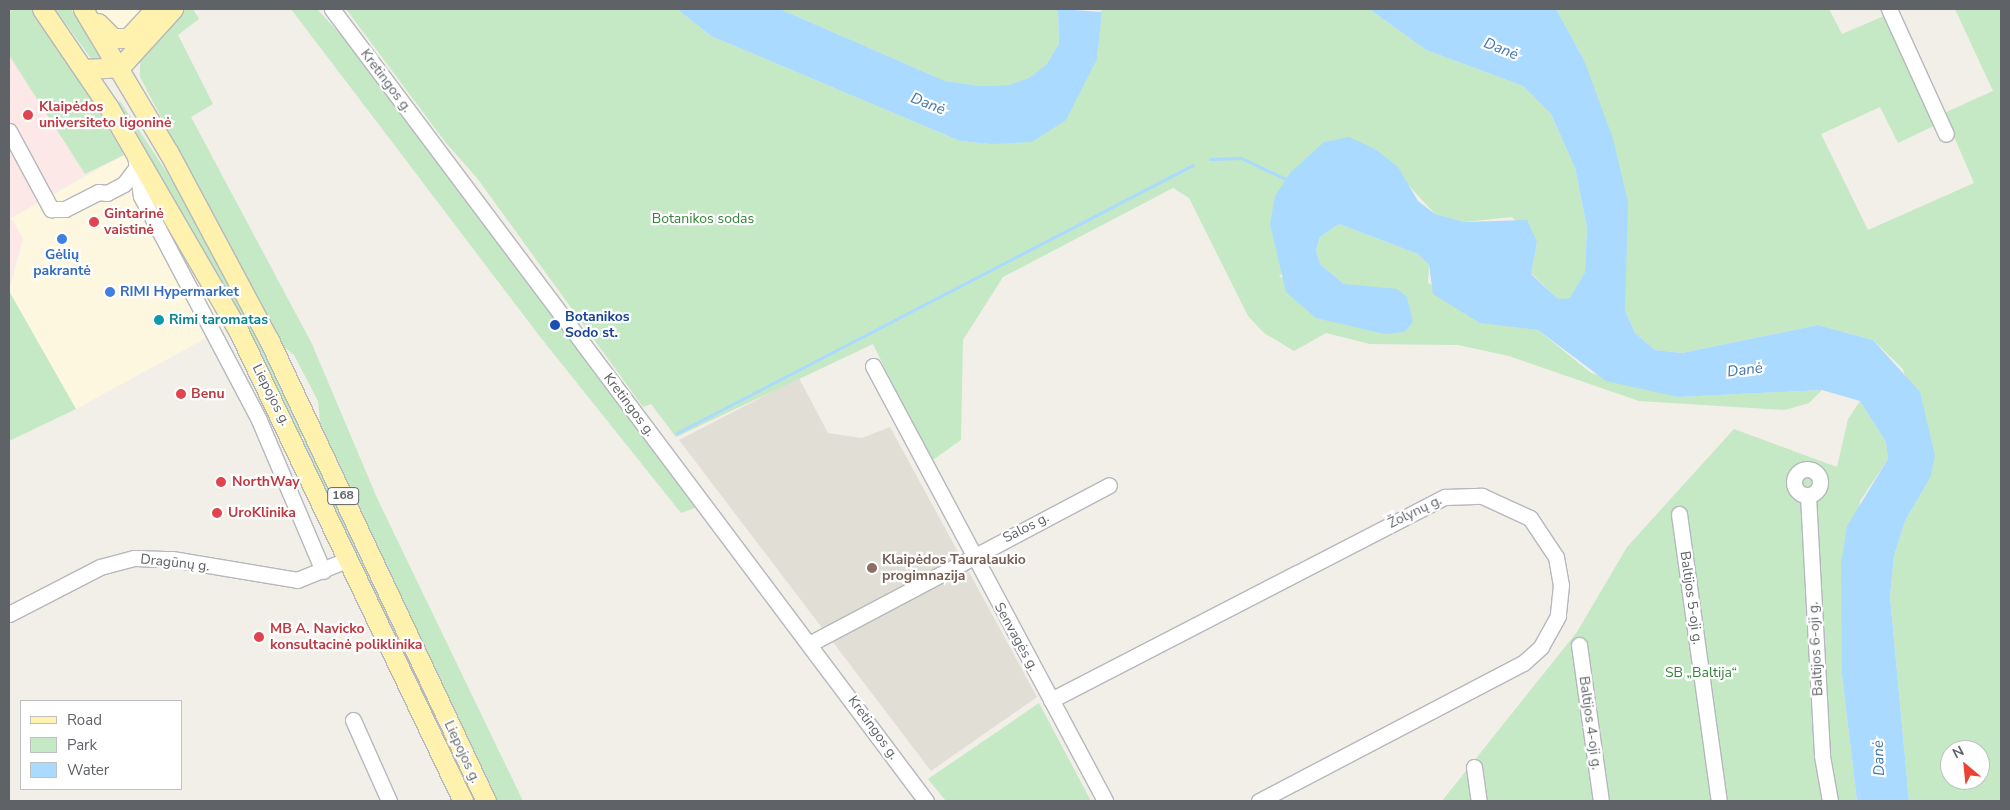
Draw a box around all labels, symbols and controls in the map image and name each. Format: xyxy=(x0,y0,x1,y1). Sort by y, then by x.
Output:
water label: Danė xyxy=(1481,34,1521,64)
street label: Kretingos g. xyxy=(357,46,415,116)
water label: Danė xyxy=(908,89,948,119)
place label: Klaipėdos universiteto ligoninė xyxy=(39,99,172,132)
marker: Klaipėdos universiteto ligoninė xyxy=(21,108,35,122)
place label: Gintarinė vaistinė xyxy=(104,206,164,238)
park label: Botanikos sodas xyxy=(652,211,754,227)
marker: Gintarinė vaistinė xyxy=(88,216,100,228)
marker: Gėlių pakrantė xyxy=(56,233,68,245)
place label: Gėlių pakrantė xyxy=(33,247,91,280)
place label: RIMI Hypermarket xyxy=(120,284,239,300)
marker: RIMI Hypermarket xyxy=(104,286,116,298)
place label: Botanikos Sodo st. xyxy=(565,309,630,342)
place label: Rimi taromatas xyxy=(169,312,268,328)
marker: Rimi taromatas xyxy=(153,314,165,326)
marker: Botanikos Sodo st. xyxy=(549,319,561,331)
water label: Danė xyxy=(1726,359,1764,381)
street label: Liepojos g. xyxy=(248,361,294,429)
street label: Kretingos g. xyxy=(600,370,658,440)
place label: Benu xyxy=(191,386,225,402)
marker: Benu xyxy=(175,388,187,400)
place label: NorthWay xyxy=(232,474,300,490)
marker: NorthWay xyxy=(214,475,228,489)
road number: 168 xyxy=(327,486,359,506)
street label: Žolynų g. xyxy=(1385,492,1445,532)
place label: UroKlinika xyxy=(228,505,296,521)
marker: UroKlinika xyxy=(210,506,224,520)
street label: Salos g. xyxy=(1000,509,1052,547)
street label: Baltijos 5-oji g. xyxy=(1676,550,1706,646)
street label: Dragūnų g. xyxy=(140,551,210,575)
place label: Klaipėdos Tauralaukio progimnazija xyxy=(882,552,1026,584)
marker: Klaipėdos Tauralaukio progimnazija xyxy=(866,562,878,574)
street label: Senvagės g. xyxy=(990,600,1042,674)
street label: Baltijos 6-oji g. xyxy=(1805,601,1827,697)
place label: MB A. Navicko konsultacinė poliklinika xyxy=(270,621,423,654)
marker: MB A. Navicko konsultacinė poliklinika xyxy=(252,630,266,644)
park label: SB „Baltija“ xyxy=(1665,665,1737,681)
street label: Baltijos 4-oji g. xyxy=(1575,675,1605,771)
street label: Kretingos g. xyxy=(844,693,902,763)
legend xyxy=(20,700,182,790)
text: Road xyxy=(67,710,102,730)
street label: Liepojos g. xyxy=(440,718,484,786)
text: Park xyxy=(67,735,97,755)
water label: Danė xyxy=(1869,740,1889,776)
north arrow xyxy=(1940,740,1990,790)
text: N xyxy=(1949,741,1967,763)
text: Water xyxy=(67,760,109,780)

